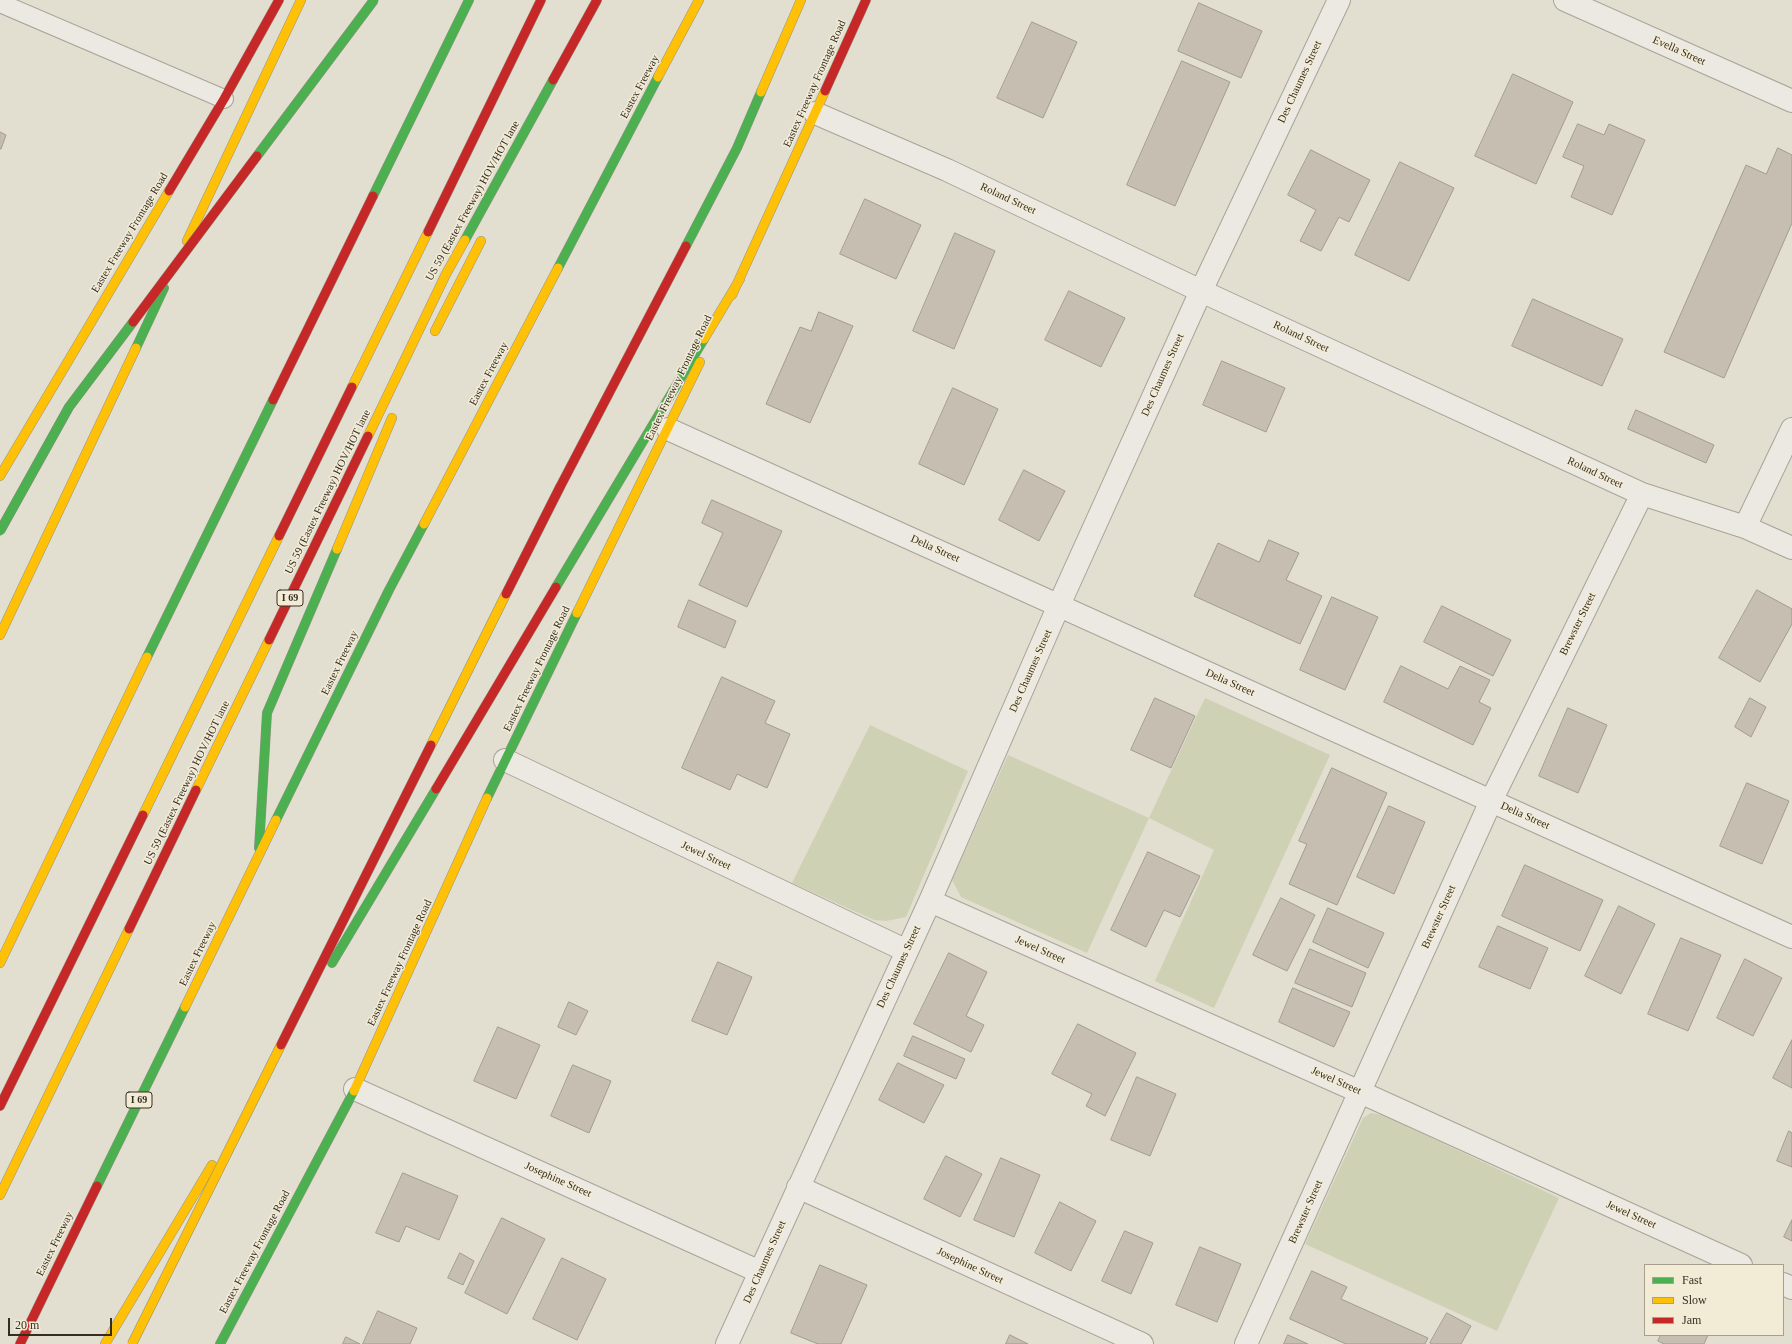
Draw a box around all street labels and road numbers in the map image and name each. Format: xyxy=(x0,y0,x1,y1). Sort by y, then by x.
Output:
street label: Eastex Freeway Frontage Road xyxy=(781,18,849,150)
street label: Evella Street xyxy=(1651,33,1707,69)
street label: Des Chaumes Street xyxy=(1275,39,1325,125)
street label: Eastex Freeway xyxy=(618,53,662,121)
street label: US 59 (Eastex Freeway) HOV/HOT lane xyxy=(423,119,523,283)
street label: Eastex Freeway Frontage Road xyxy=(89,171,171,295)
street label: Roland Street xyxy=(978,180,1038,218)
street label: Eastex Freeway Frontage Road xyxy=(643,313,715,443)
street label: Roland Street xyxy=(1271,318,1331,356)
street label: Des Chaumes Street xyxy=(1139,332,1187,418)
street label: Eastex Freeway xyxy=(467,340,511,408)
street label: US 59 (Eastex Freeway) HOV/HOT lane xyxy=(282,408,374,576)
street label: Roland Street xyxy=(1565,454,1625,492)
street label: Delia Street xyxy=(908,532,962,566)
road number: I 69 xyxy=(277,590,303,606)
street label: Brewster Street xyxy=(1557,590,1599,658)
street label: Eastex Freeway Frontage Road xyxy=(501,604,573,734)
street label: Des Chaumes Street xyxy=(1007,628,1055,714)
street label: Eastex Freeway xyxy=(319,629,361,697)
street label: Delia Street xyxy=(1203,666,1257,700)
street label: US 59 (Eastex Freeway) HOV/HOT lane xyxy=(141,699,233,867)
street label: Delia Street xyxy=(1498,799,1552,833)
street label: Jewel Street xyxy=(679,839,733,873)
street label: Brewster Street xyxy=(1419,883,1459,951)
street label: Eastex Freeway Frontage Road xyxy=(365,898,435,1028)
street label: Eastex Freeway xyxy=(177,920,219,988)
street label: Des Chaumes Street xyxy=(874,924,924,1010)
street label: Jewel Street xyxy=(1013,933,1067,967)
street label: Jewel Street xyxy=(1309,1064,1363,1098)
road number: I 69 xyxy=(126,1092,152,1108)
street label: Josephine Street xyxy=(523,1159,593,1201)
street label: Brewster Street xyxy=(1286,1178,1326,1246)
street label: Eastex Freeway Frontage Road xyxy=(217,1188,293,1316)
street label: Jewel Street xyxy=(1604,1198,1658,1232)
street label: Eastex Freeway xyxy=(34,1210,76,1278)
street label: Des Chaumes Street xyxy=(741,1219,789,1305)
street label: Josephine Street xyxy=(935,1245,1005,1287)

